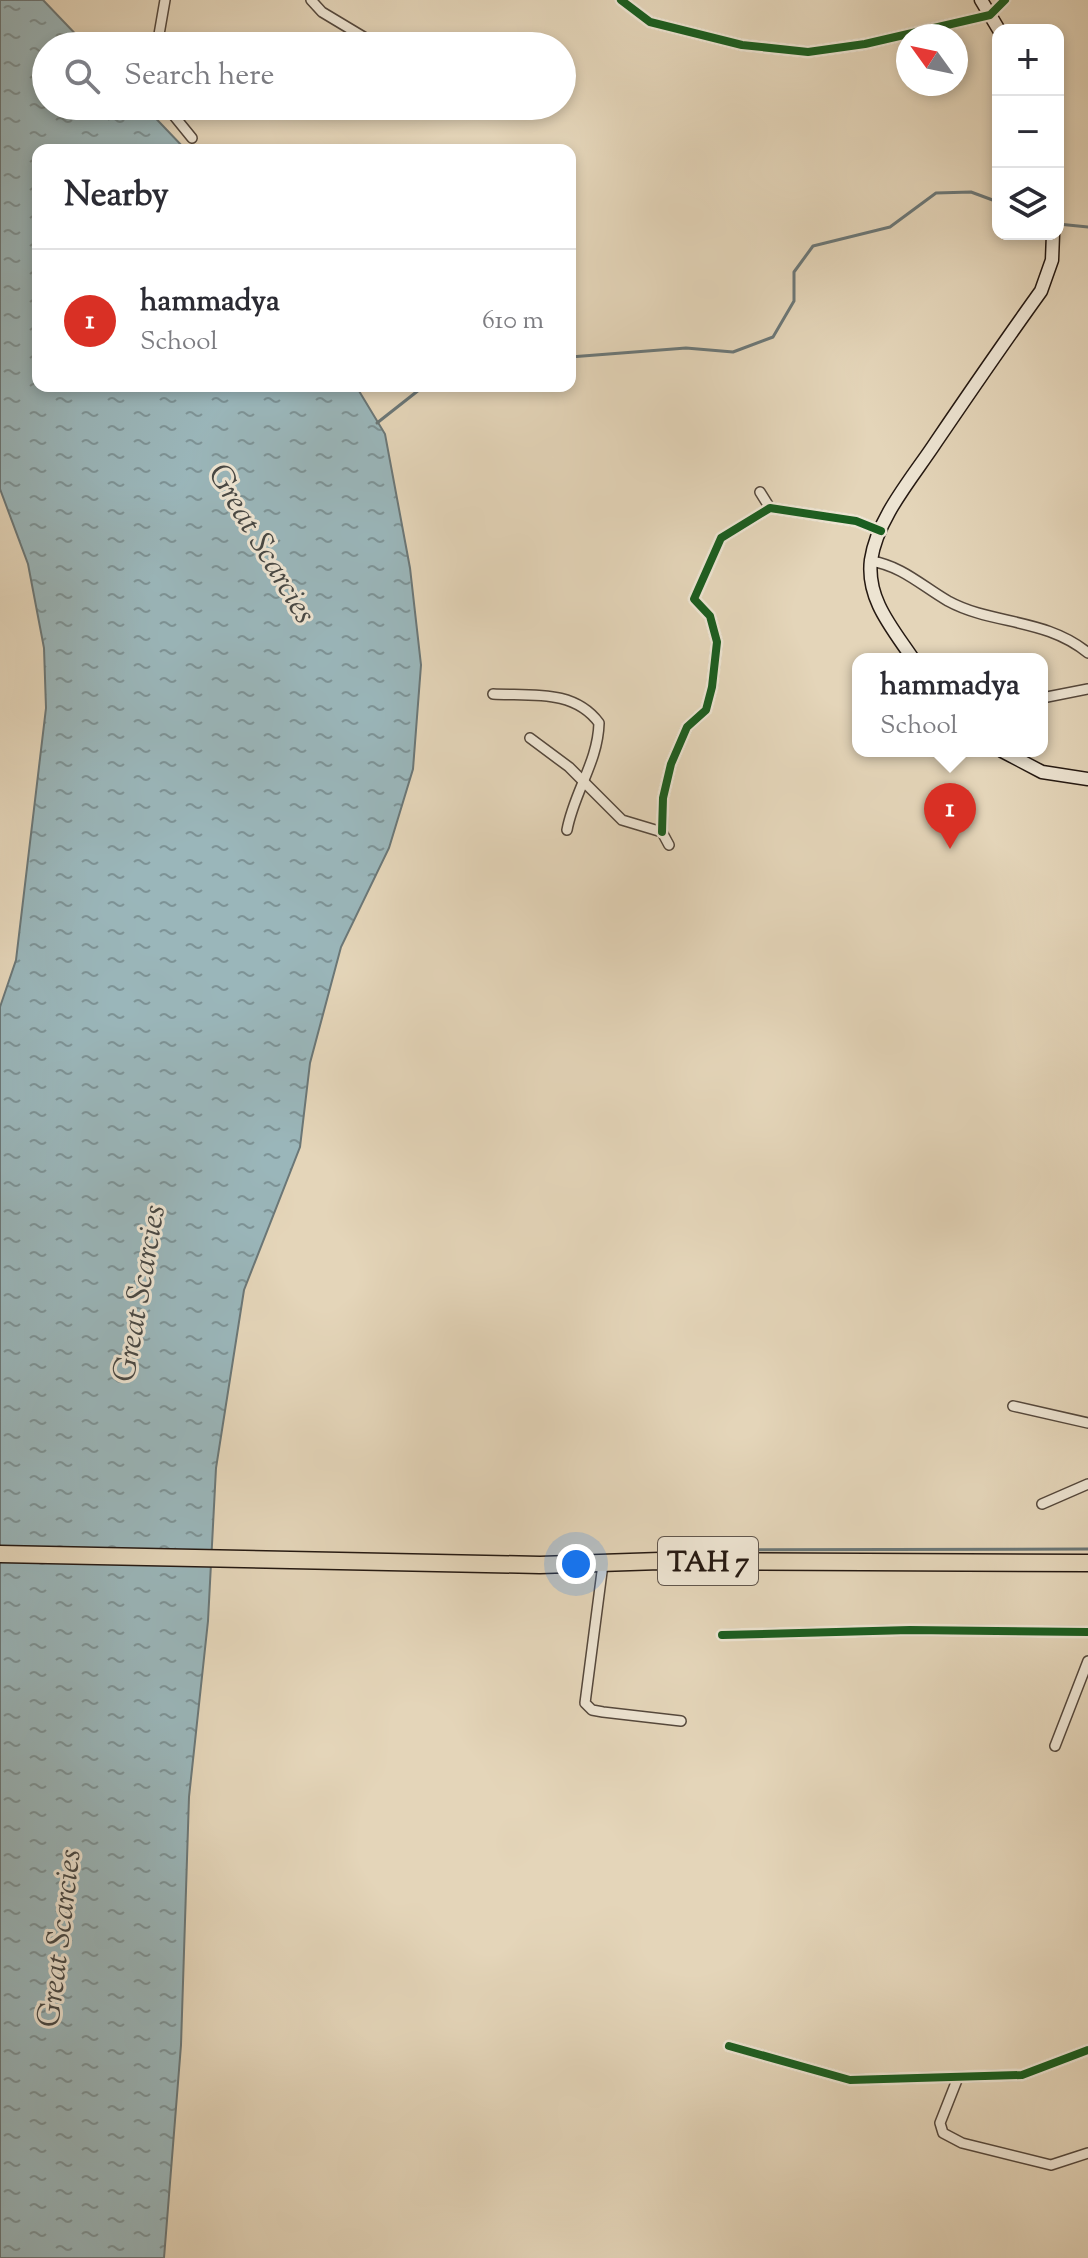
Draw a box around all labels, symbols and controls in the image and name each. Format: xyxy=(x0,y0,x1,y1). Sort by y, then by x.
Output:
north arrow xyxy=(896,24,968,96)
map controls xyxy=(992,24,1064,240)
button: + xyxy=(992,24,1064,96)
search box xyxy=(32,32,576,120)
icon: search xyxy=(60,54,104,98)
text: Search here xyxy=(124,55,274,98)
button: − xyxy=(992,96,1064,168)
button: layers xyxy=(992,168,1064,240)
text: Nearby xyxy=(64,172,169,221)
text: hammadya xyxy=(140,281,280,324)
text: 1 xyxy=(86,303,94,340)
text: 610 m xyxy=(482,303,544,340)
text: School xyxy=(140,324,218,361)
water label: Great Scarcies xyxy=(195,456,326,633)
popup xyxy=(852,653,1048,757)
text: hammadya xyxy=(880,665,1020,708)
text: School xyxy=(880,708,958,745)
pin: 1 xyxy=(924,783,976,849)
water label: Great Scarcies xyxy=(103,1201,179,1386)
road number: TAH 7 xyxy=(658,1537,758,1585)
your location xyxy=(556,1544,596,1584)
water label: Great Scarcies xyxy=(27,1847,95,2030)

